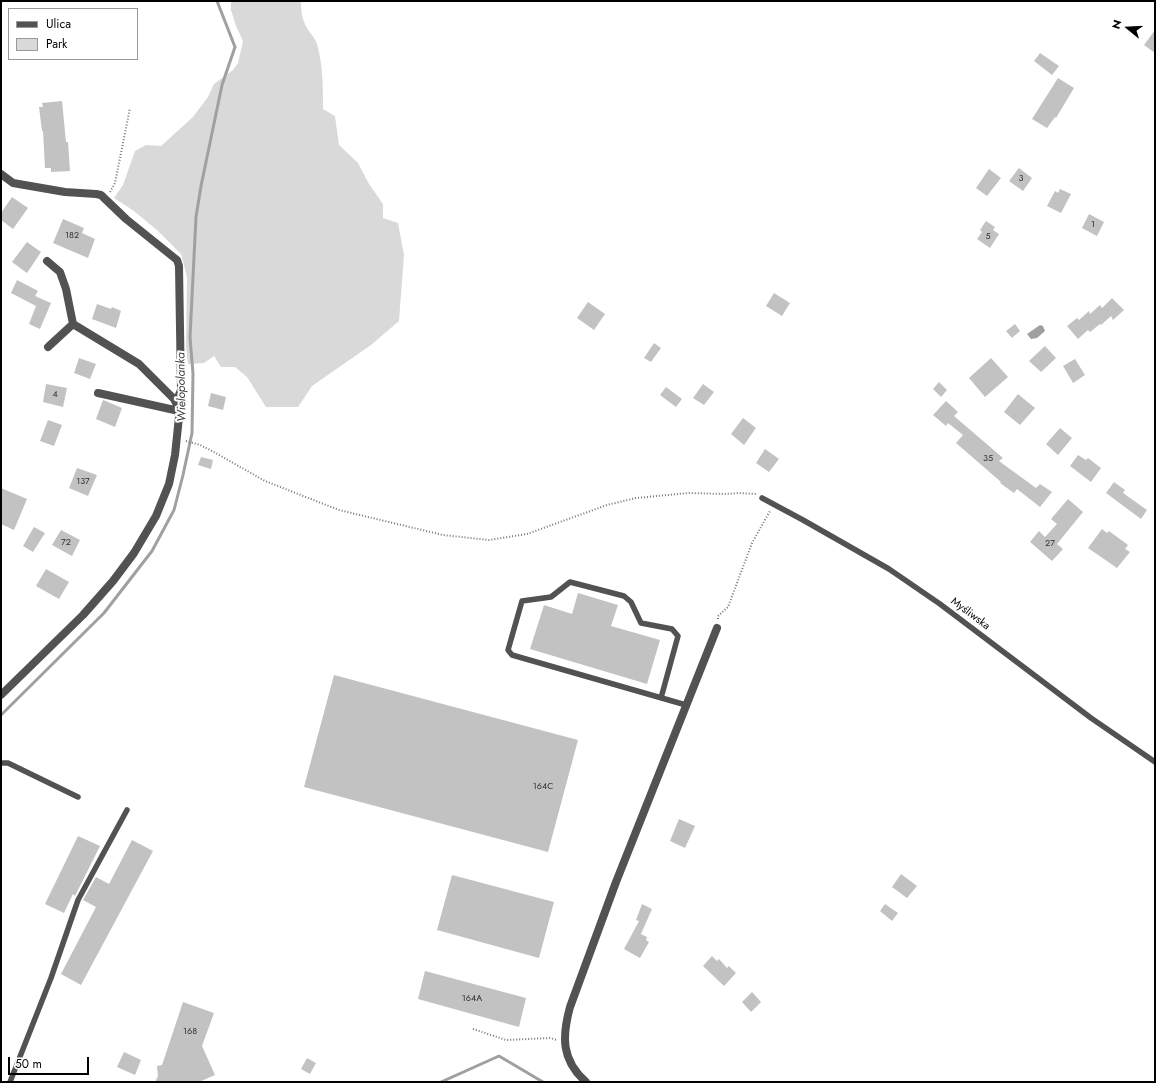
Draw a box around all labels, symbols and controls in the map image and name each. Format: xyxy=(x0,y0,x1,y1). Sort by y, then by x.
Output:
legend xyxy=(8,8,138,60)
north arrow xyxy=(1108,8,1148,48)
text: Ulica xyxy=(46,15,71,33)
text: N xyxy=(1108,18,1126,31)
text: Park xyxy=(46,35,67,53)
house number: 3 xyxy=(1019,174,1023,184)
house number: 1 xyxy=(1091,220,1095,230)
house number: 182 xyxy=(65,231,79,241)
house number: 5 xyxy=(985,232,991,242)
water label: Wielopolanka xyxy=(174,352,190,422)
house number: 4 xyxy=(52,390,58,400)
house number: 35 xyxy=(983,454,993,464)
house number: 137 xyxy=(76,477,90,487)
house number: 72 xyxy=(61,538,71,548)
house number: 27 xyxy=(1045,539,1055,549)
street label: Myśliwska xyxy=(948,595,992,633)
house number: 164C xyxy=(533,782,553,792)
house number: 164A xyxy=(462,994,482,1004)
house number: 168 xyxy=(183,1027,197,1037)
scale bar xyxy=(10,1049,91,1075)
text: 50 m xyxy=(15,1055,42,1073)

